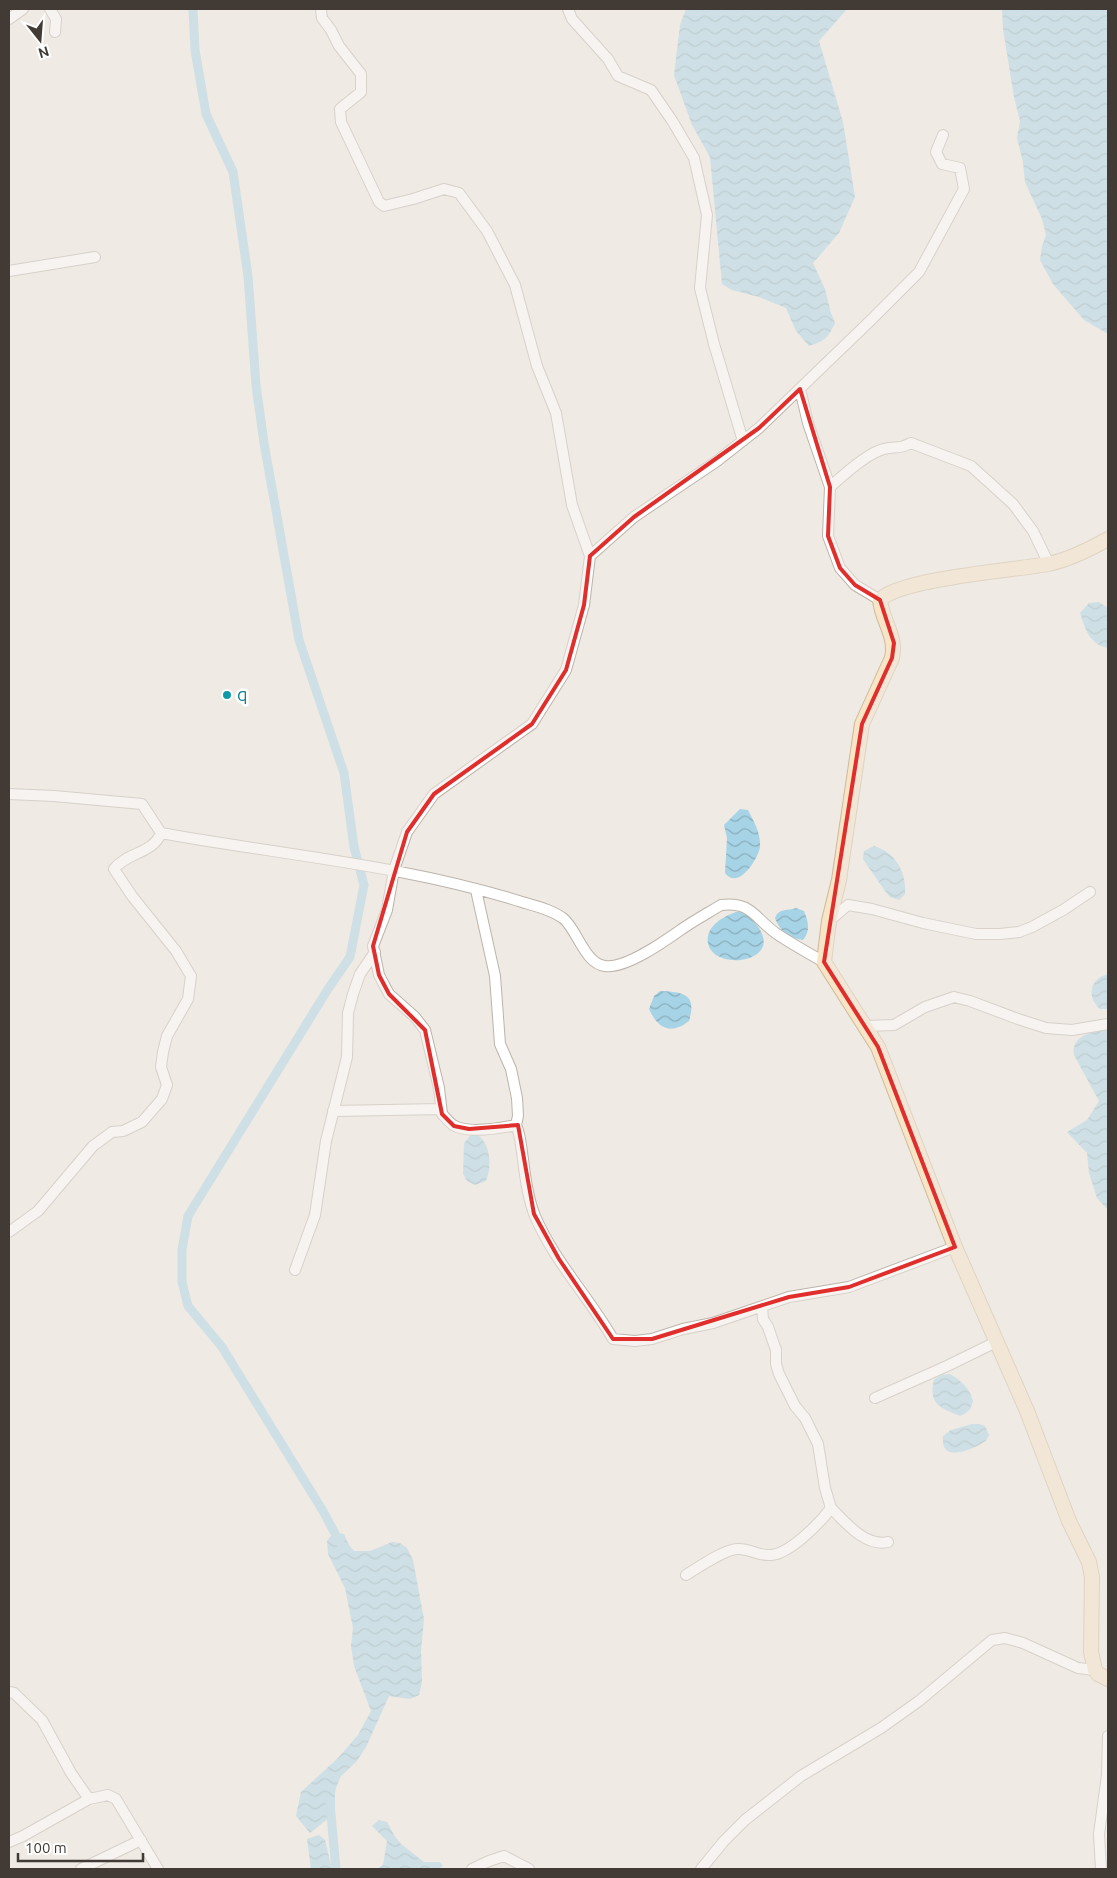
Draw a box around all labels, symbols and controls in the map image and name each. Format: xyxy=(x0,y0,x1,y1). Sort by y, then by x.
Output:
north arrow xyxy=(15,15,65,65)
text: N xyxy=(36,43,51,62)
place label: q xyxy=(237,684,248,704)
marker: q xyxy=(221,689,233,701)
scale bar xyxy=(18,1830,142,1862)
text: 100 m xyxy=(25,1839,67,1856)

